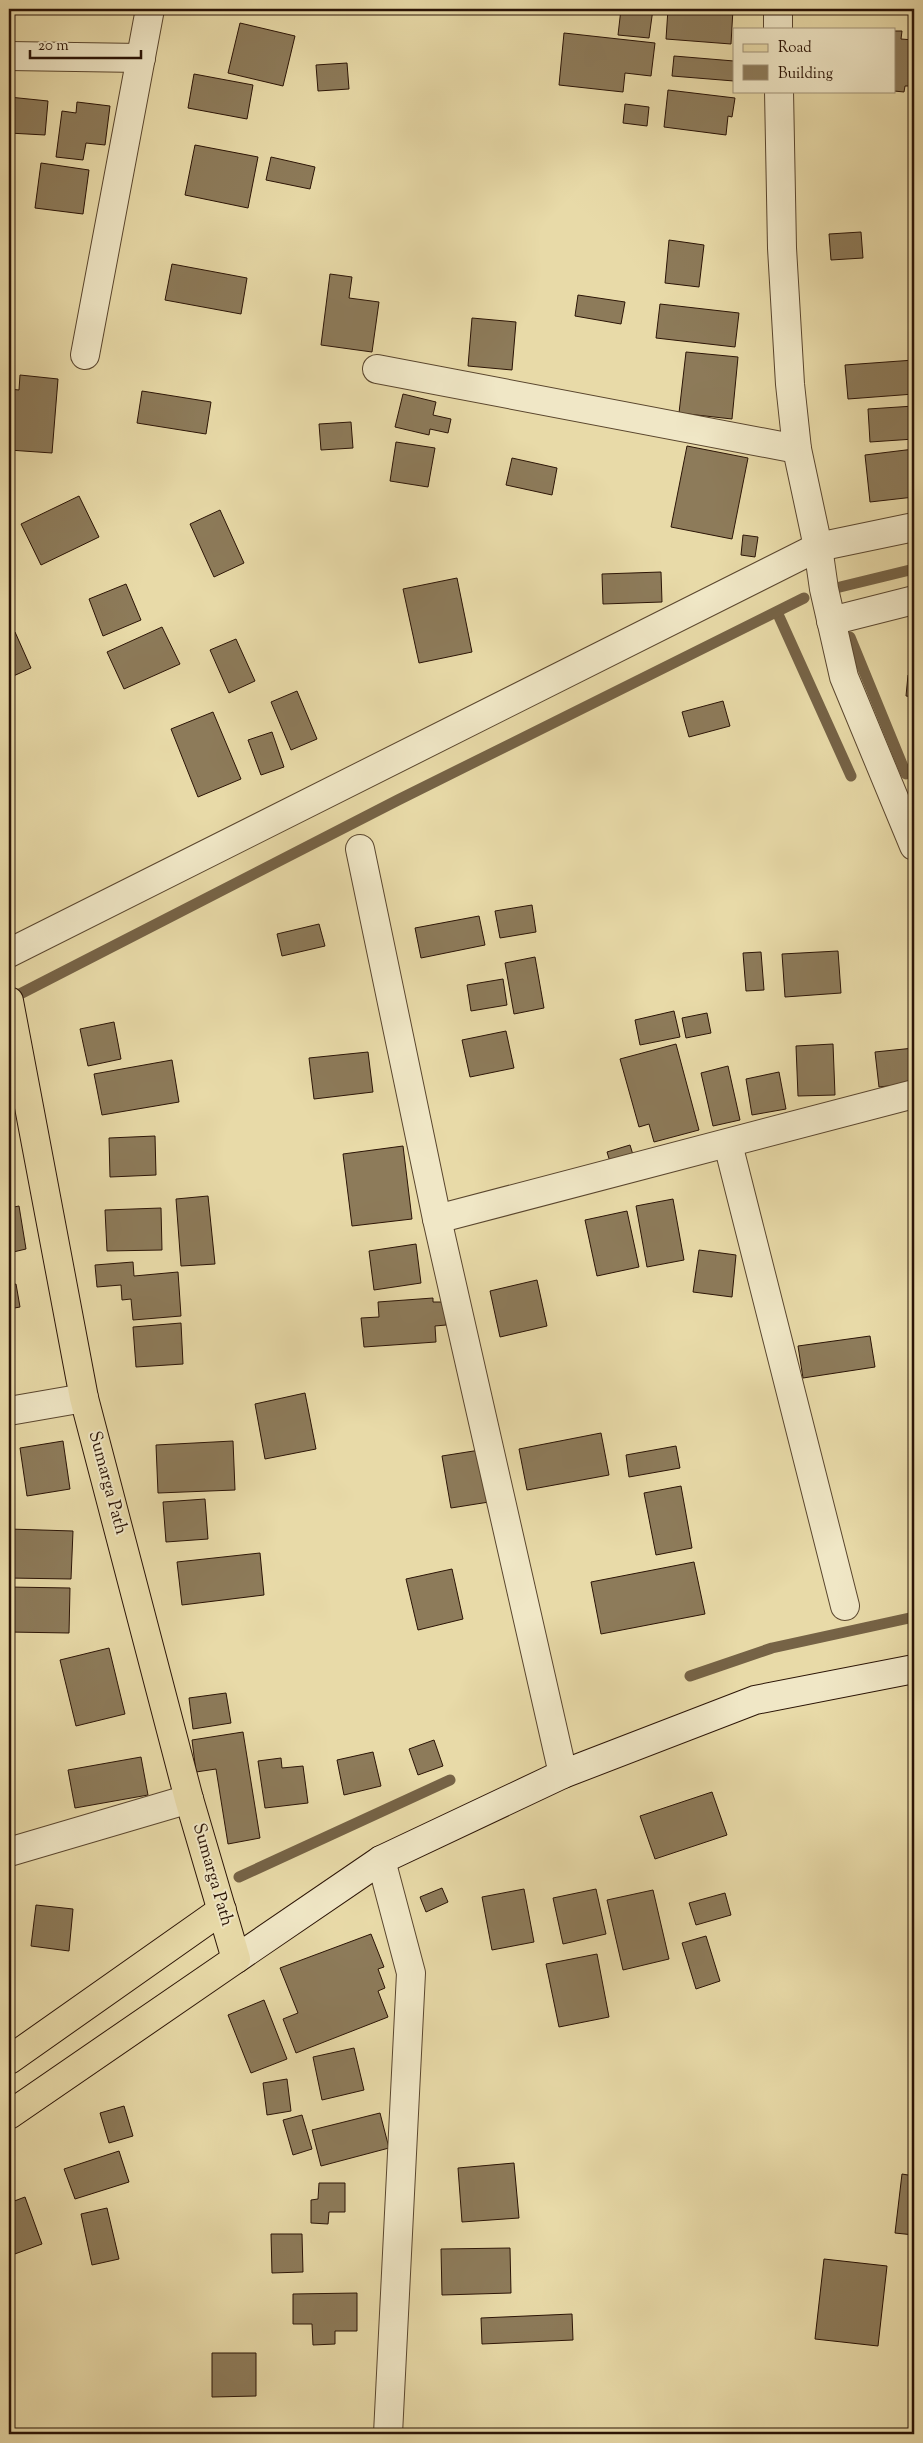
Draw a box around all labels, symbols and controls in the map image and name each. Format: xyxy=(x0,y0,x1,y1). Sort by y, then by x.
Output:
scale bar xyxy=(30,28,141,60)
legend xyxy=(733,28,896,92)
text: 20 m xyxy=(38,36,69,57)
text: Road xyxy=(778,38,812,59)
text: Building xyxy=(778,64,833,85)
street label: Sumarga Path xyxy=(81,1428,133,1538)
street label: Sumarga Path xyxy=(185,1820,239,1930)

